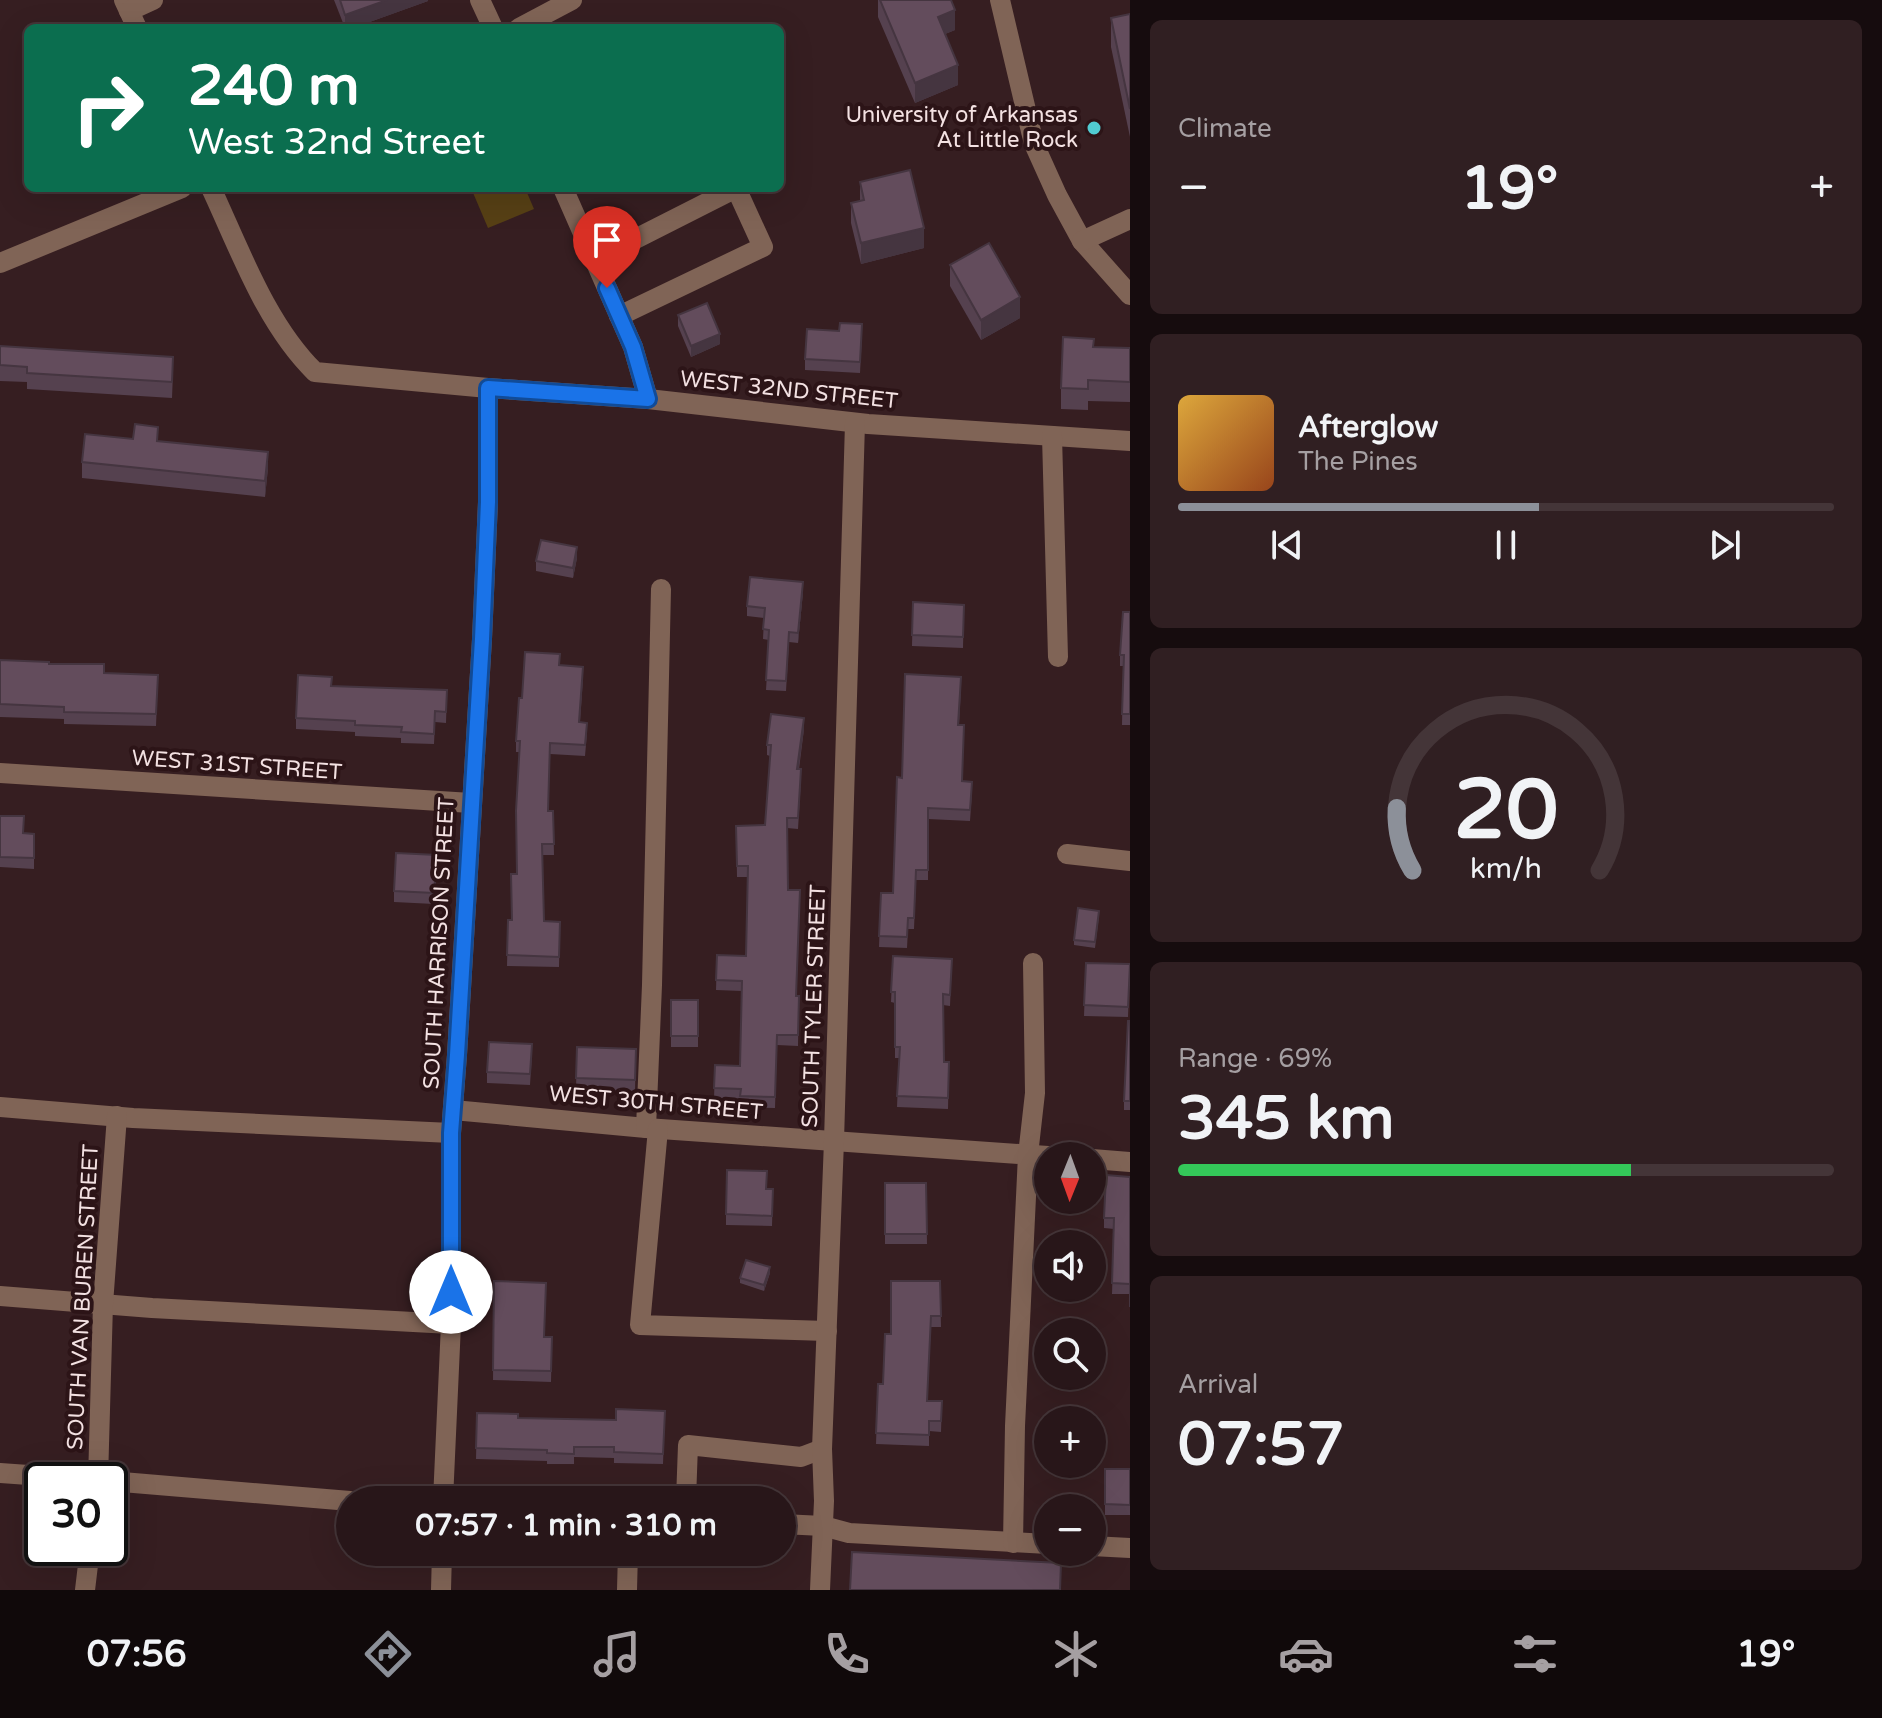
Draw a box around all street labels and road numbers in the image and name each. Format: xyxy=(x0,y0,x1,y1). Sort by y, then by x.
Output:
street label: WEST 32ND STREET xyxy=(679,366,900,414)
street label: WEST 31ST STREET xyxy=(131,745,344,785)
street label: SOUTH HARRISON STREET xyxy=(418,796,460,1090)
street label: SOUTH TYLER STREET xyxy=(797,883,831,1128)
street label: WEST 30TH STREET xyxy=(548,1081,765,1125)
street label: SOUTH VAN BUREN STREET xyxy=(62,1143,104,1451)

